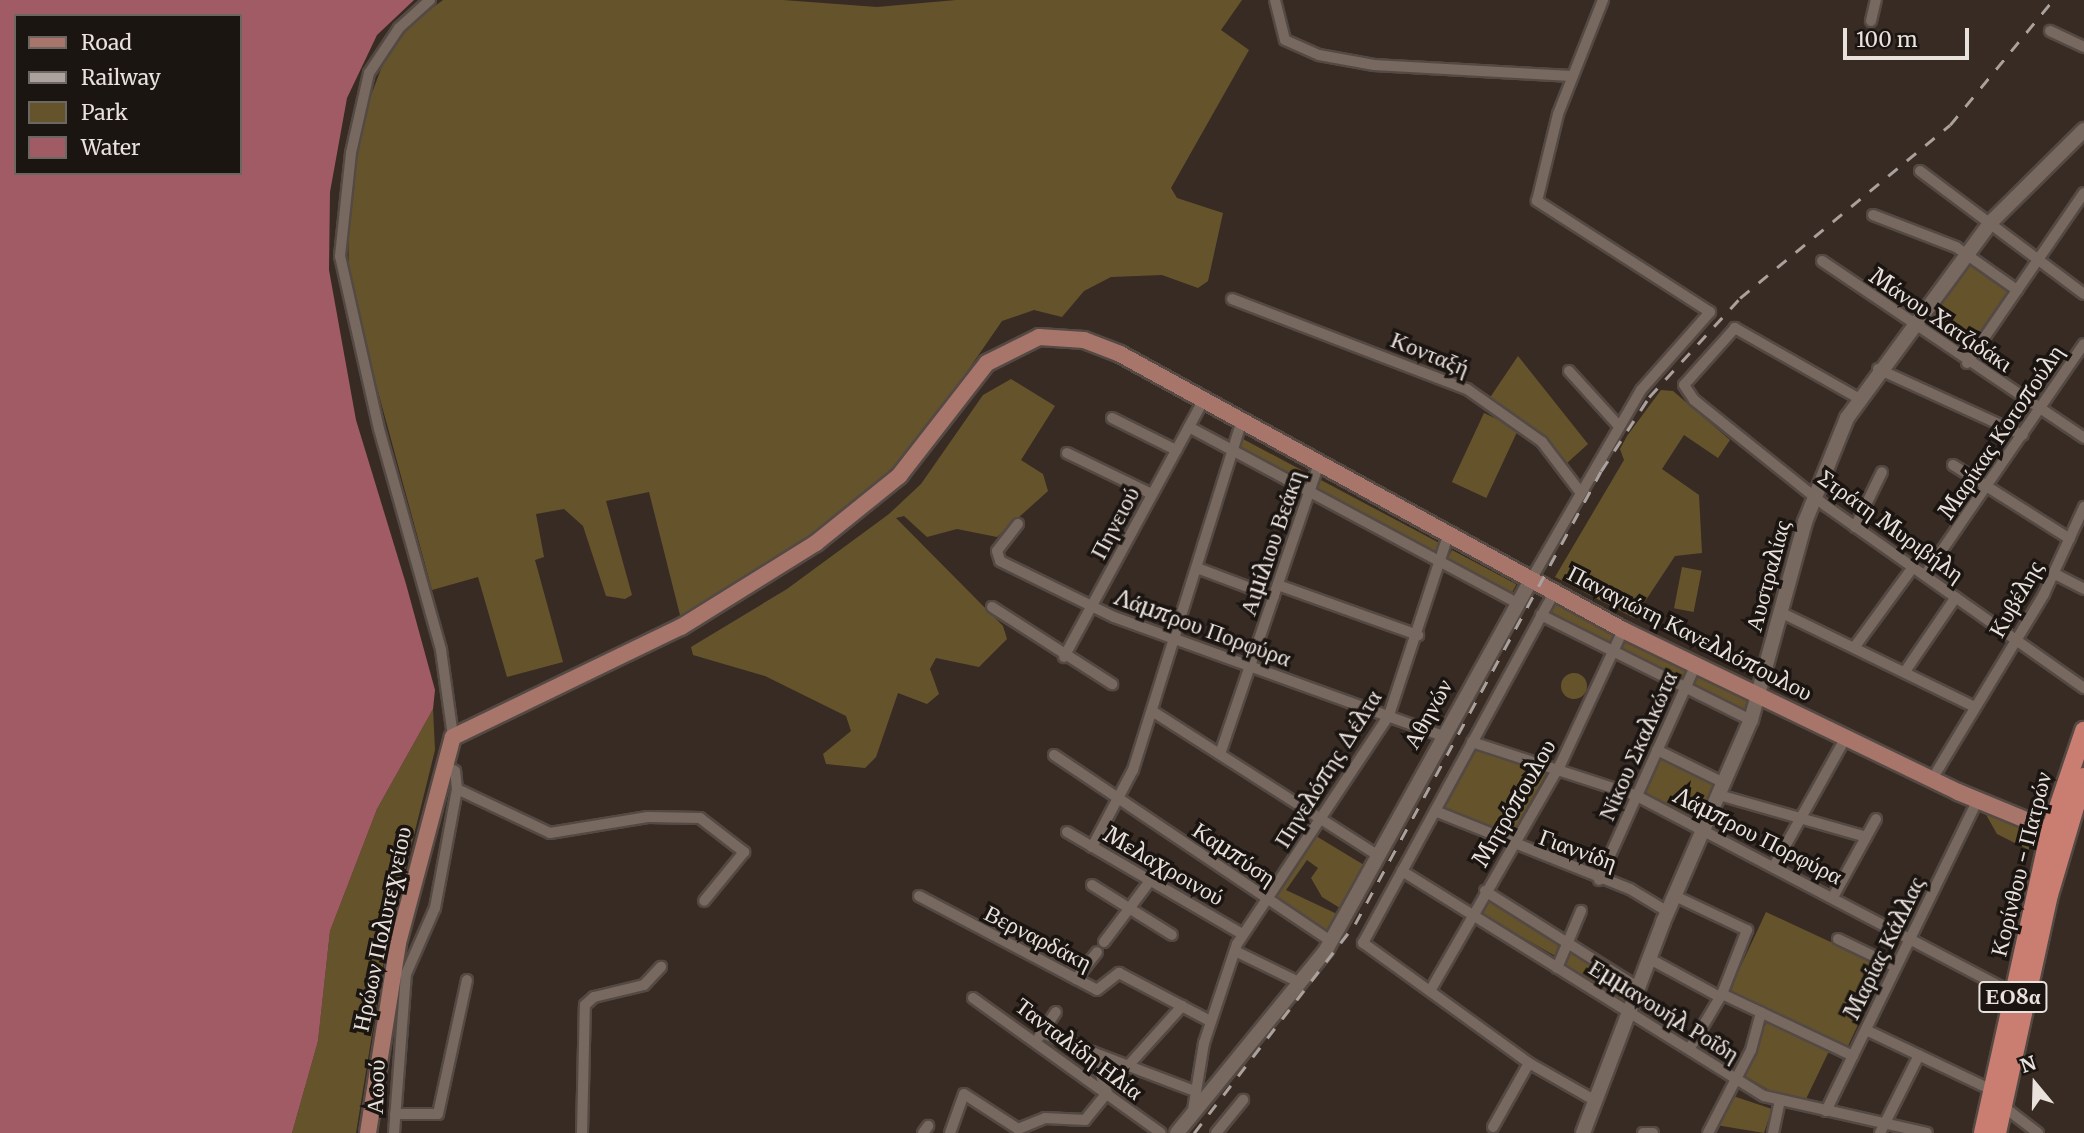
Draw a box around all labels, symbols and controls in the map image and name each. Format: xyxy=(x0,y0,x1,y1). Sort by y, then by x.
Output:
legend xyxy=(14,14,242,175)
scale bar xyxy=(1846,14,1972,58)
text: 100 m xyxy=(1856,26,1918,53)
text: Road xyxy=(81,29,132,56)
text: Railway xyxy=(81,64,161,91)
text: Park xyxy=(81,99,128,126)
text: Water xyxy=(81,134,140,161)
street label: Μάνου Χατζιδάκι xyxy=(1864,262,2018,378)
street label: Κονταξή xyxy=(1387,326,1473,382)
street label: Μαρίκας Κοτοπούλη xyxy=(1933,340,2069,524)
street label: Στράτη Μυριβήλη xyxy=(1813,464,1969,588)
street label: Αιμίλιου Βεάκη xyxy=(1234,467,1310,619)
street label: Πηνειού xyxy=(1085,482,1145,564)
street label: Αυστραλίας xyxy=(1740,517,1796,635)
street label: Κυβέλης xyxy=(1983,556,2049,642)
street label: Παναγιώτη Κανελλόπουλου xyxy=(1563,559,1817,707)
street label: Λάμπρου Πορφύρα xyxy=(1111,583,1295,673)
street label: Νίκου Σκαλκώτα xyxy=(1593,667,1683,825)
street label: Αθηνών xyxy=(1398,674,1458,754)
street label: Πηνελόπης Δέλτα xyxy=(1269,685,1387,853)
street label: Μητρόπουλου xyxy=(1466,734,1562,872)
street label: Κορίνθου - Πατρών xyxy=(1985,769,2057,959)
street label: Λάμπρου Πορφύρα xyxy=(1669,782,1847,890)
street label: Καμπύση xyxy=(1187,816,1281,892)
street label: Μελαχροινού xyxy=(1099,821,1229,911)
street label: Γιαννίδη xyxy=(1535,823,1621,877)
street label: Ηρώων Πολυτεχνείου xyxy=(347,824,417,1034)
street label: Μαρίας Κάλλας xyxy=(1838,872,1930,1024)
street label: Βερναρδάκη xyxy=(980,899,1096,977)
street label: Εμμανουήλ Ροΐδη xyxy=(1584,954,1744,1068)
road number: ΕΟ8α xyxy=(1978,979,2048,1014)
street label: Τανταλίδη Ηλία xyxy=(1010,992,1148,1106)
north arrow xyxy=(2000,1049,2070,1119)
text: N xyxy=(2017,1050,2039,1078)
street label: Αωού xyxy=(361,1059,391,1115)

